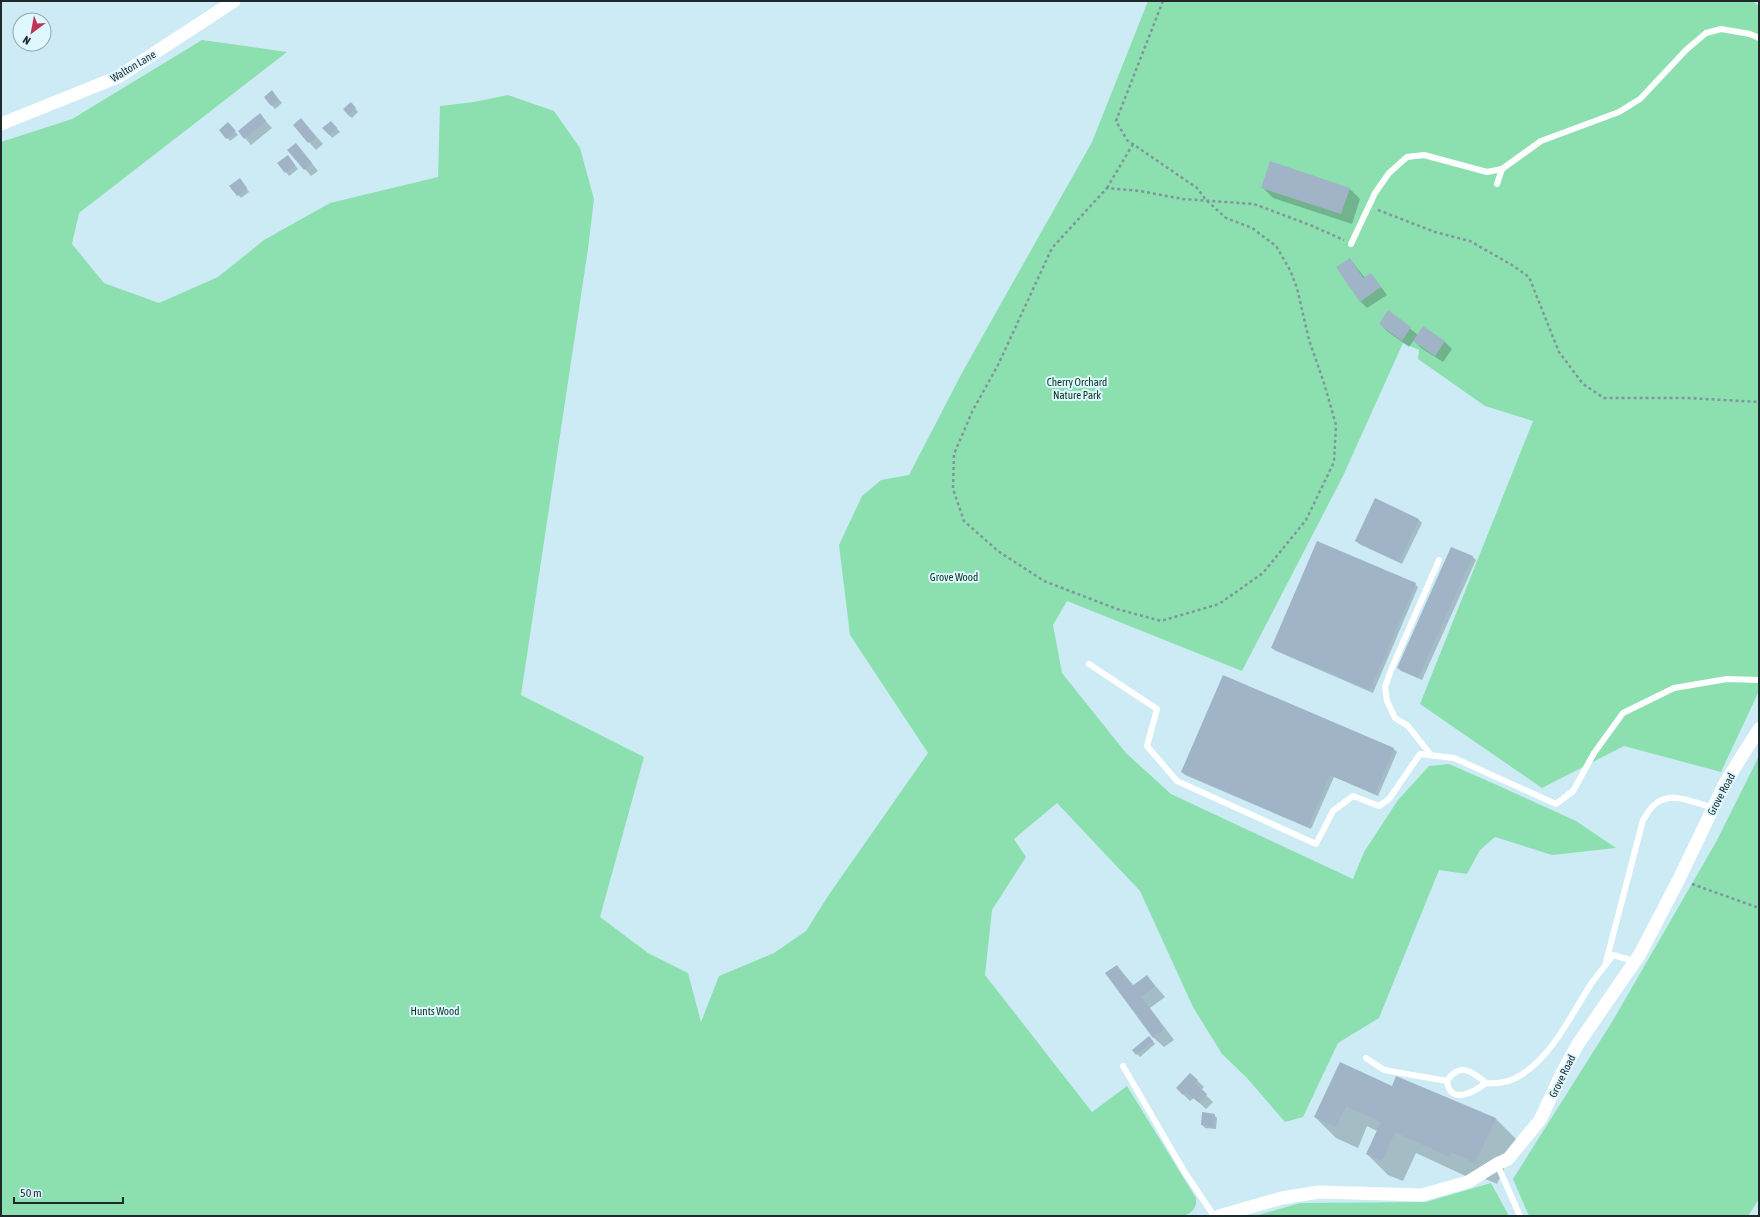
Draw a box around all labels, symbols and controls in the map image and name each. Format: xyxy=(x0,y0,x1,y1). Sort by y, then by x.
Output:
north arrow xyxy=(12,12,52,52)
text: N xyxy=(21,34,33,47)
street label: Walton Lane xyxy=(108,48,158,84)
park label: Cherry Orchard Nature Park xyxy=(1047,376,1107,401)
park label: Grove Wood xyxy=(930,571,978,583)
street label: Grove Road xyxy=(1705,771,1737,817)
park label: Hunts Wood xyxy=(411,1005,459,1017)
street label: Grove Road xyxy=(1547,1053,1577,1099)
scale bar xyxy=(14,1179,123,1205)
text: 50 m xyxy=(20,1186,42,1200)

